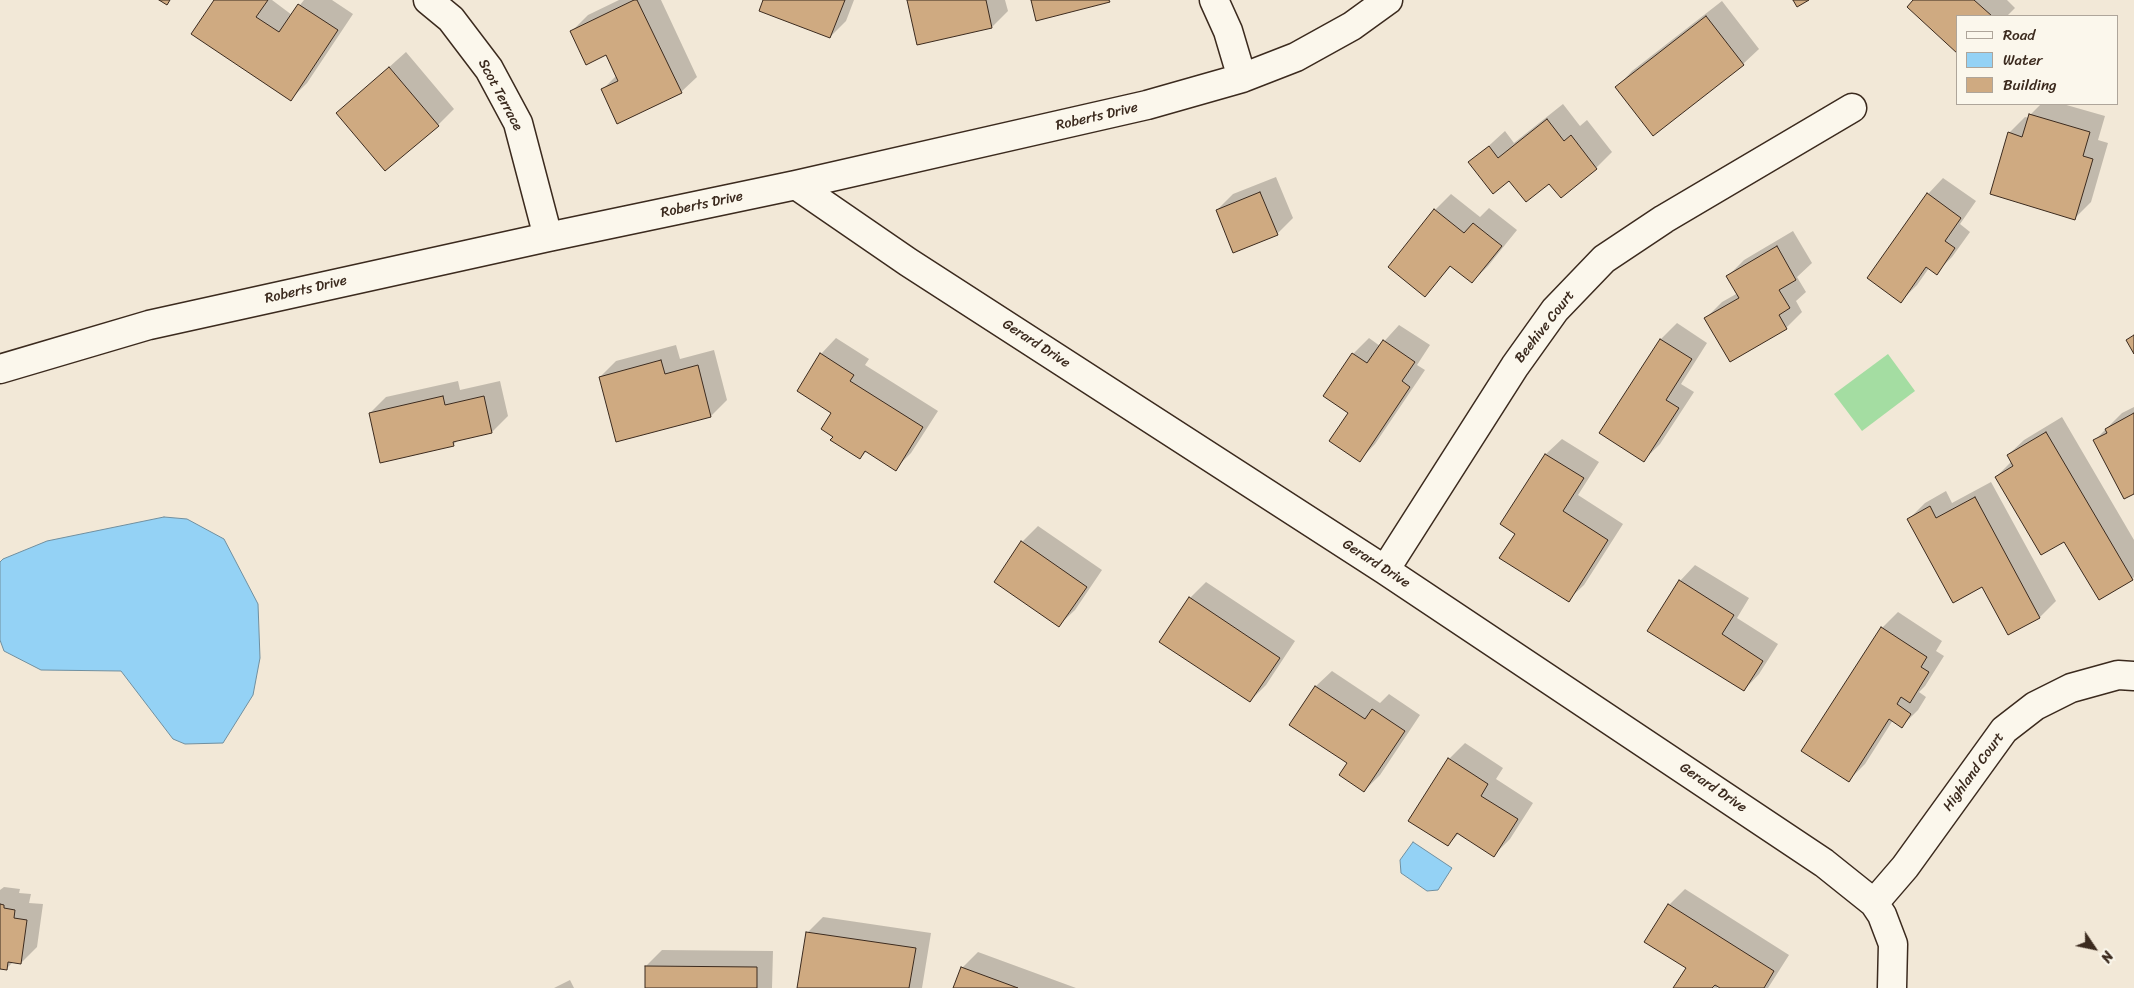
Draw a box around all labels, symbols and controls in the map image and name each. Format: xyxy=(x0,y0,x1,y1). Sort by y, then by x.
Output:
legend xyxy=(1956,15,2119,105)
text: Road xyxy=(2003,22,2035,48)
text: Water xyxy=(2003,47,2043,73)
street label: Scot Terrace xyxy=(474,56,526,134)
text: Building xyxy=(2003,72,2057,98)
street label: Roberts Drive xyxy=(1054,99,1140,135)
street label: Roberts Drive xyxy=(659,188,745,222)
street label: Roberts Drive xyxy=(263,272,349,308)
street label: Beehive Court xyxy=(1512,288,1578,366)
street label: Gerard Drive xyxy=(999,316,1073,372)
street label: Gerard Drive xyxy=(1339,536,1413,592)
street label: Highland Court xyxy=(1940,729,2008,815)
street label: Gerard Drive xyxy=(1676,759,1750,817)
north arrow xyxy=(2069,923,2119,973)
text: N xyxy=(2094,946,2120,968)

